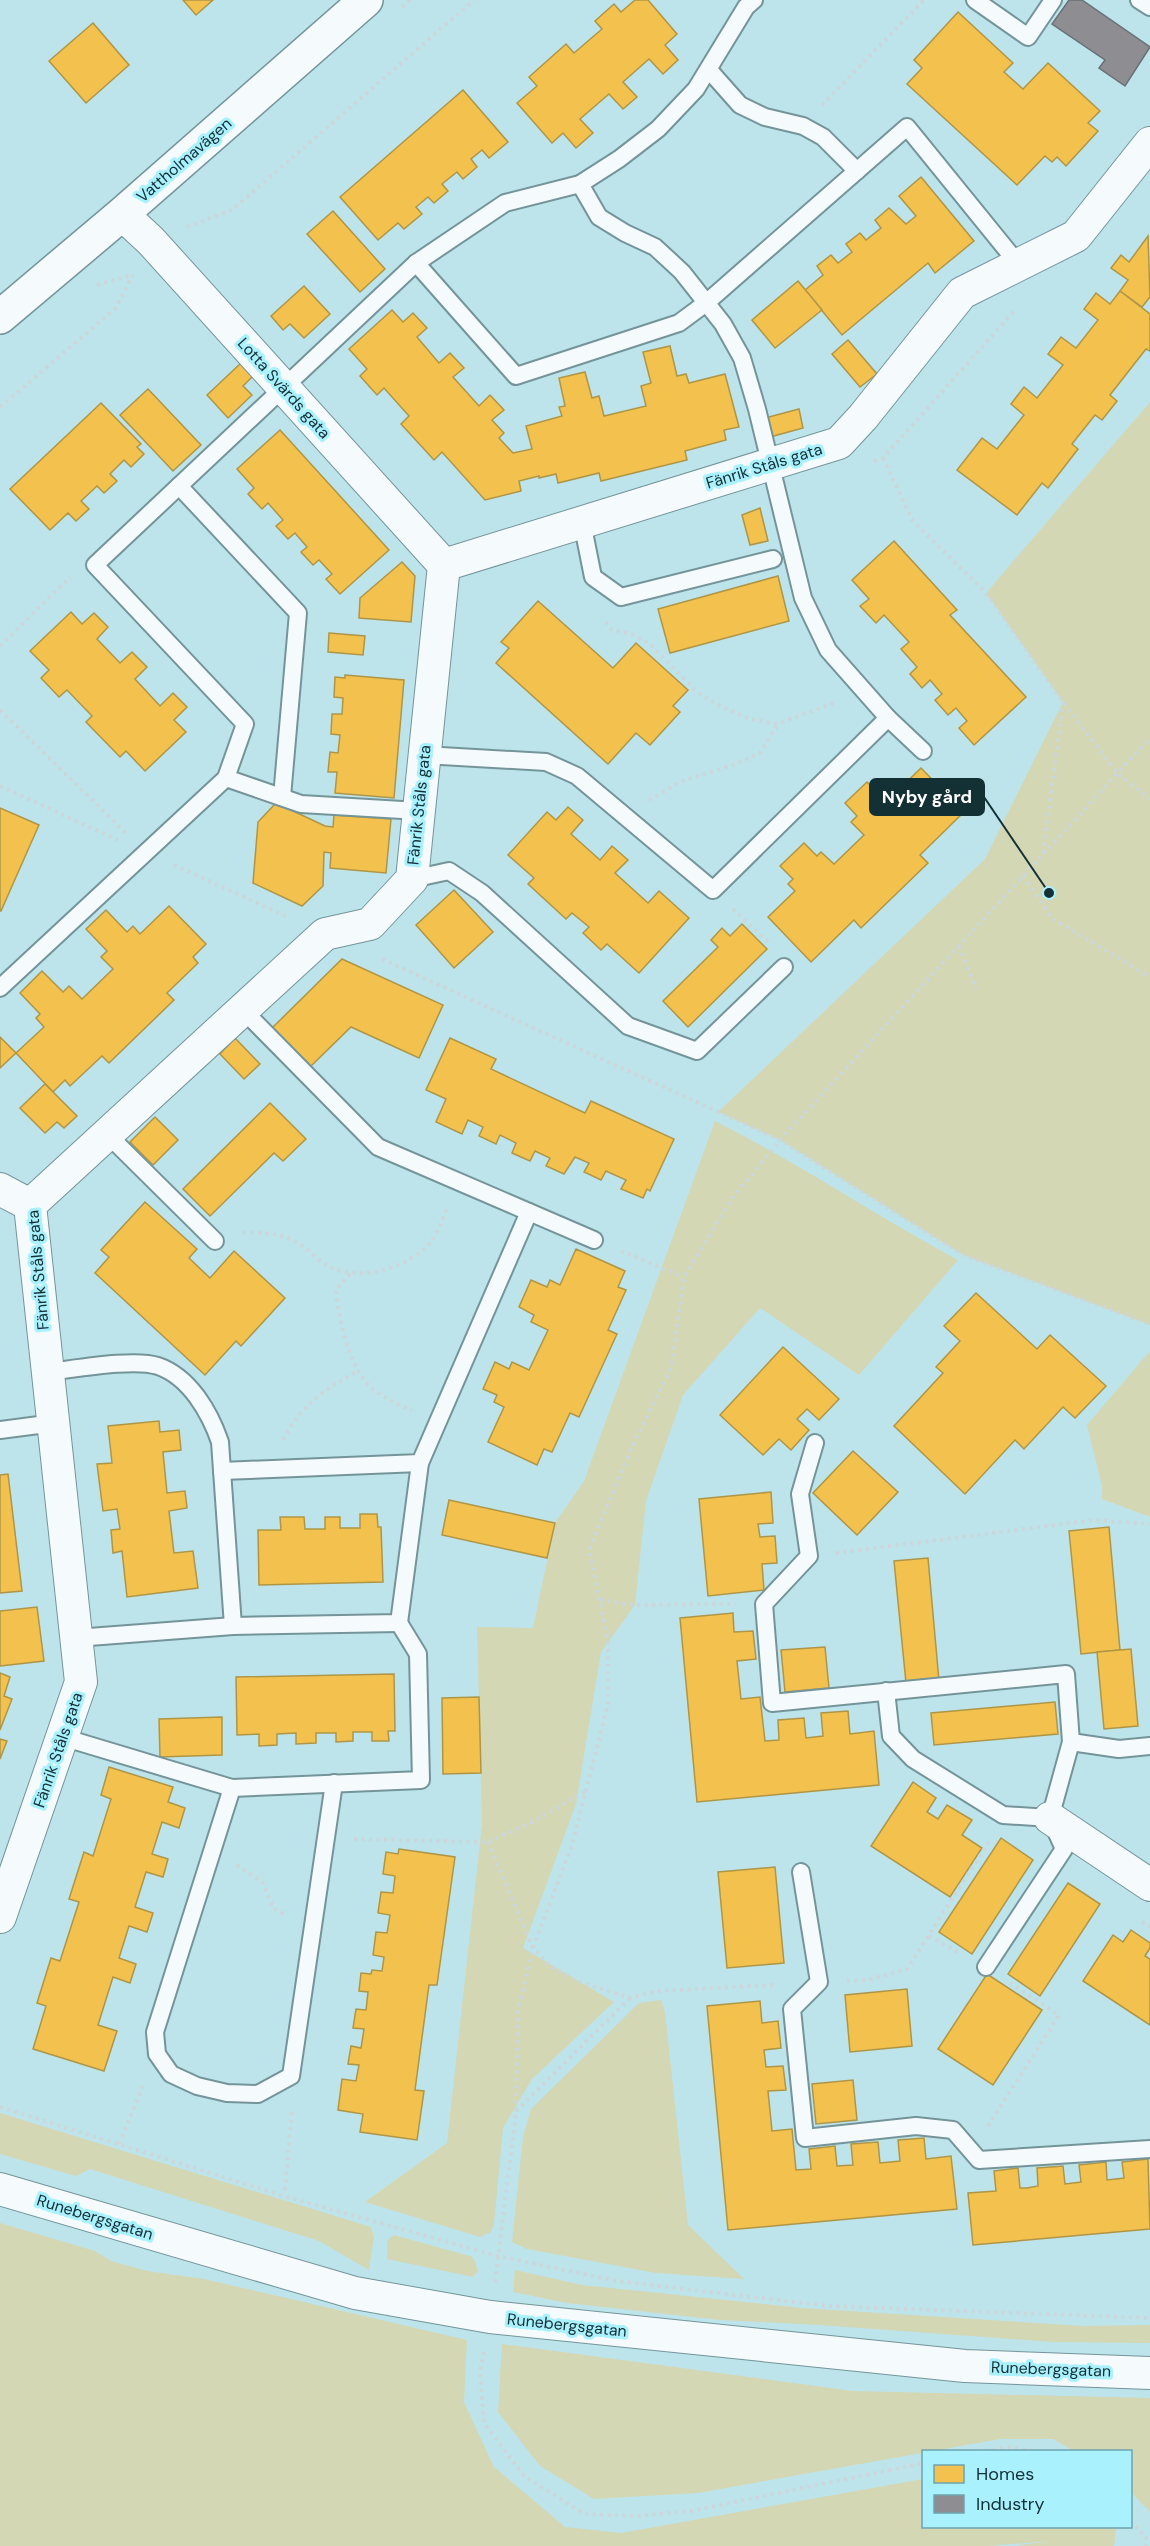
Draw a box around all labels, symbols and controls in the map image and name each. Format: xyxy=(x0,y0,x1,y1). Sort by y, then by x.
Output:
street label: Vattholmavägen xyxy=(132,113,236,207)
street label: Lotta Svärds gata xyxy=(233,333,335,443)
street label: Fänrik Ståls gata xyxy=(703,438,825,494)
street label: Fänrik Ståls gata xyxy=(402,744,436,866)
callout: Nyby gård xyxy=(870,779,984,815)
text: Nyby gård xyxy=(882,785,972,809)
street label: Fänrik Ståls gata xyxy=(22,1209,54,1331)
street label: Fänrik Ståls gata xyxy=(28,1690,88,1810)
street label: Runebergsgatan xyxy=(34,2189,156,2245)
street label: Runebergsgatan xyxy=(506,2308,628,2342)
street label: Runebergsgatan xyxy=(991,2356,1111,2382)
legend xyxy=(922,2450,1132,2528)
text: Homes xyxy=(976,2462,1034,2486)
text: Industry xyxy=(976,2492,1045,2516)

